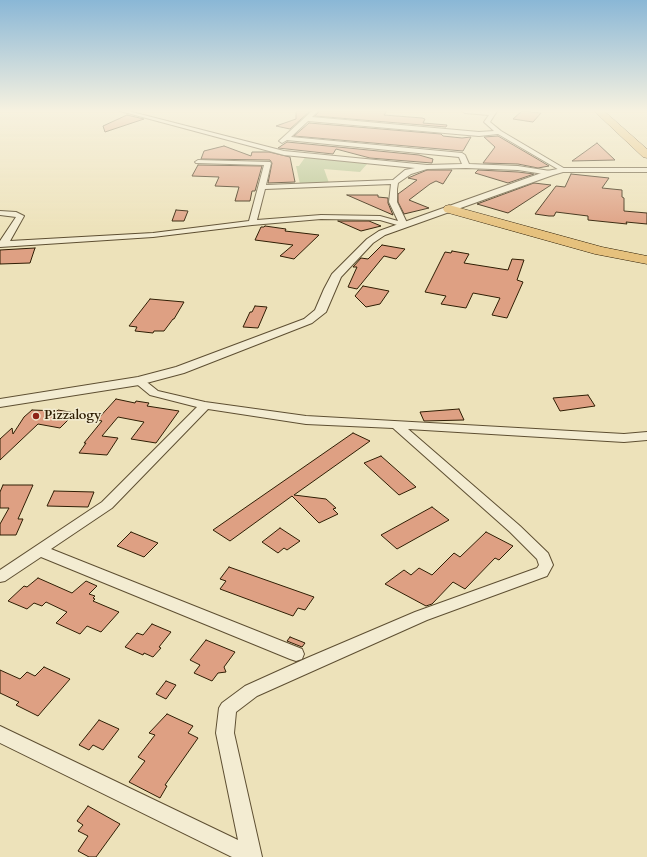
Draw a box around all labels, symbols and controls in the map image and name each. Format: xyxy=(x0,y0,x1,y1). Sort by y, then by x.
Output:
place label: Pizzalogy xyxy=(44,408,101,424)
marker: Pizzalogy xyxy=(31,411,41,421)

